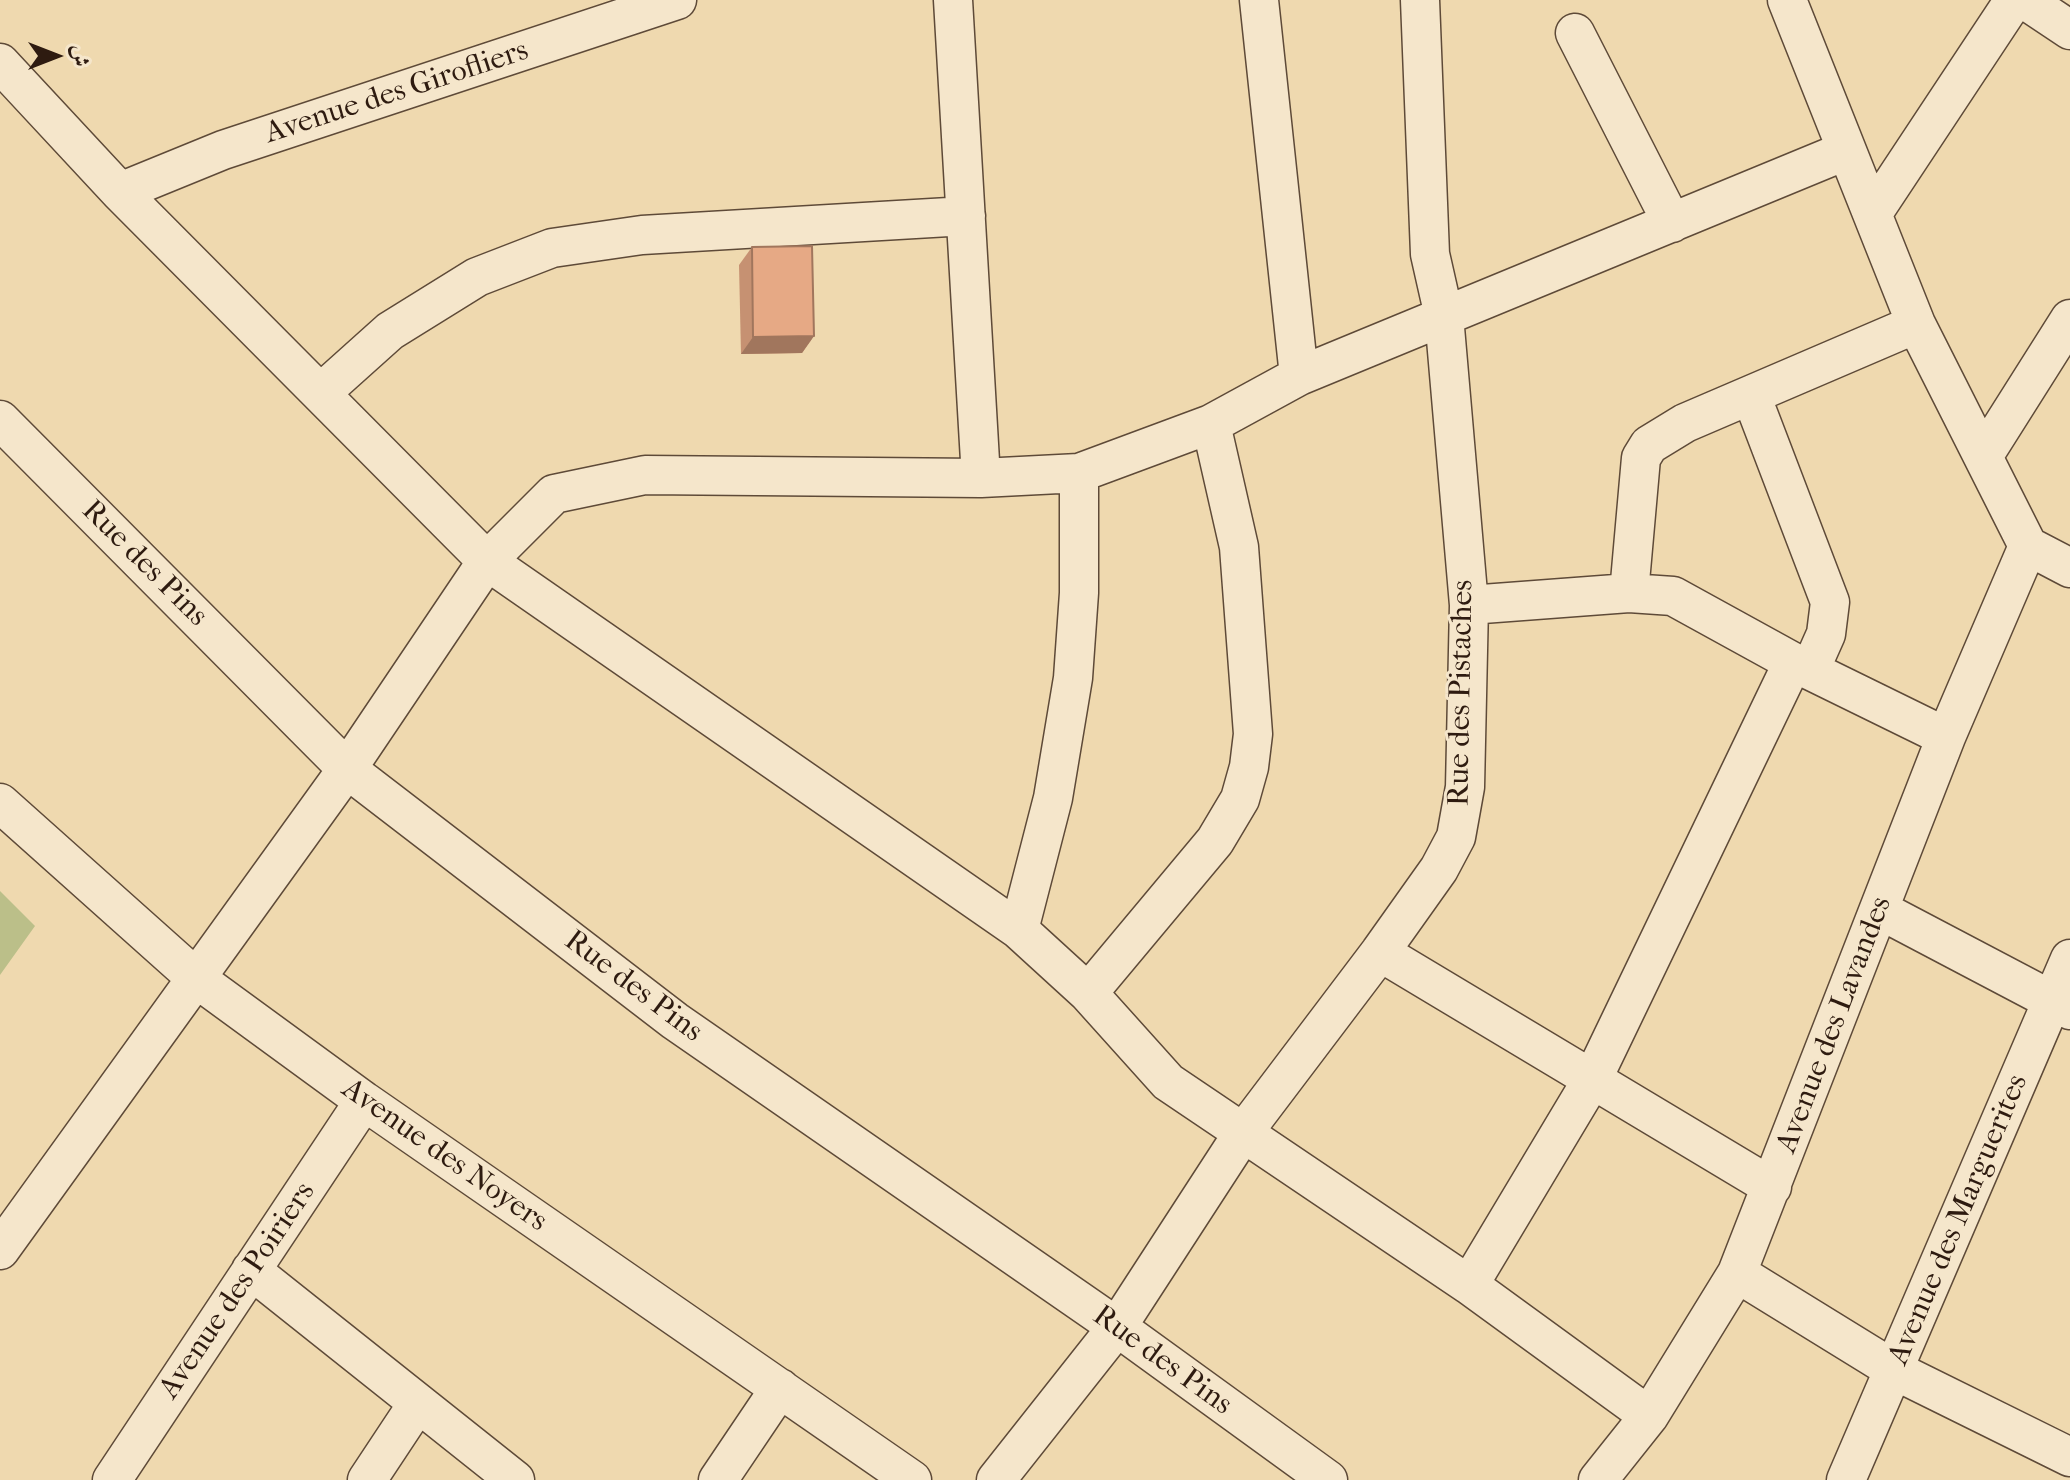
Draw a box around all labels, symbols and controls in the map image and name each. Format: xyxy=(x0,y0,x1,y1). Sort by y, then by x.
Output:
north arrow xyxy=(16,16,96,96)
street label: Avenue des Girofliers xyxy=(261,34,533,152)
text: ش xyxy=(67,45,93,67)
street label: Rue des Pins xyxy=(73,493,215,635)
street label: Rue des Pistaches xyxy=(1442,579,1482,807)
street label: Avenue des Lavandes xyxy=(1770,892,1900,1158)
street label: Rue des Pins xyxy=(557,923,709,1051)
street label: Avenue des Marguerites xyxy=(1881,1069,2037,1371)
street label: Avenue des Noyers xyxy=(334,1072,554,1240)
street label: Avenue des Poiriers xyxy=(152,1176,324,1406)
street label: Rue des Pins xyxy=(1085,1298,1239,1424)

